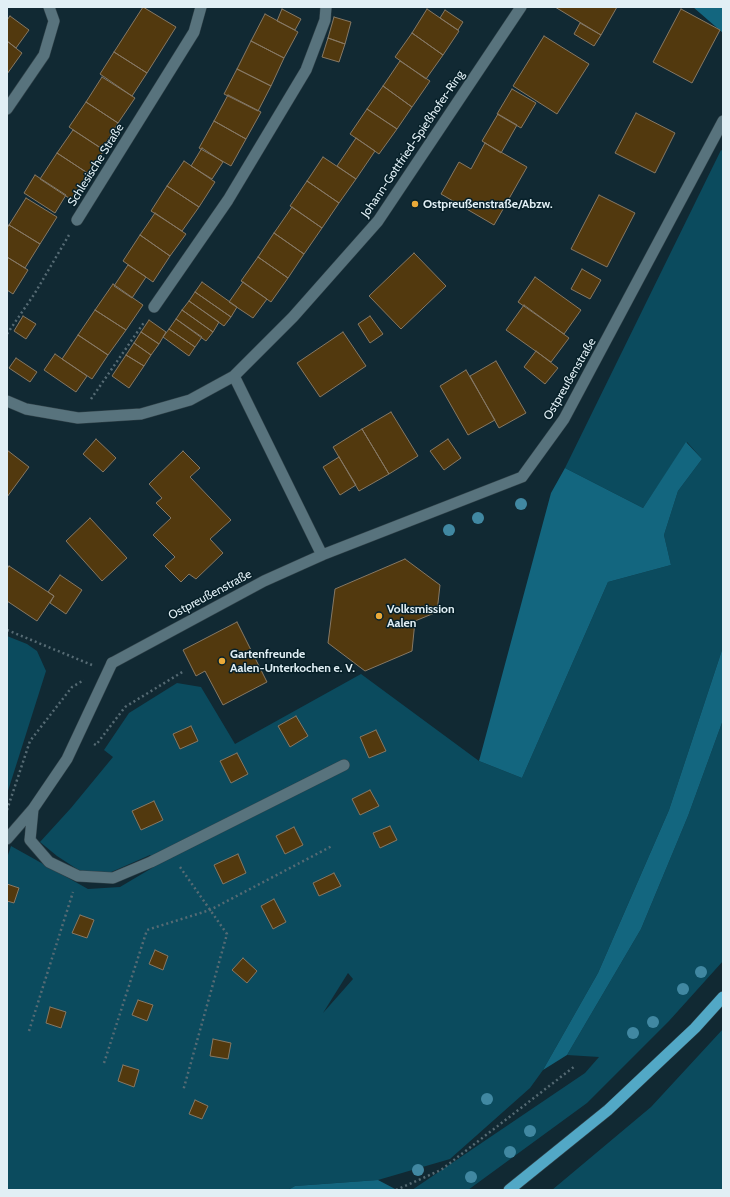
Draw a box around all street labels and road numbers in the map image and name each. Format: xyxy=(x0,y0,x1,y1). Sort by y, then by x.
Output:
street label: Johann-Gottfried-Spießhofer-Ring xyxy=(358,68,468,220)
street label: Schlesische Straße xyxy=(65,121,127,209)
street label: Ostpreußenstraße xyxy=(541,335,599,423)
street label: Ostpreußenstraße xyxy=(166,567,254,623)

